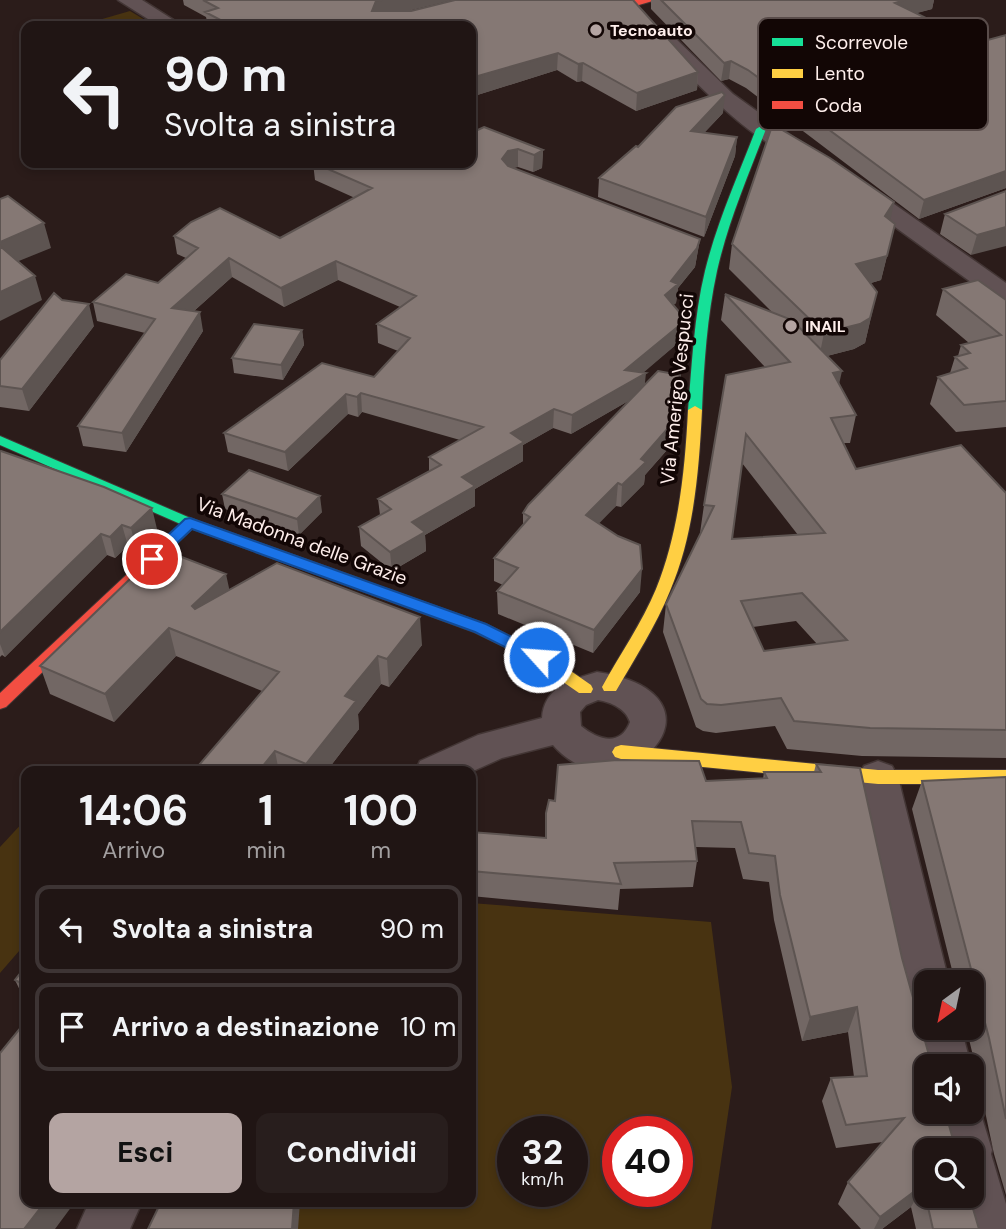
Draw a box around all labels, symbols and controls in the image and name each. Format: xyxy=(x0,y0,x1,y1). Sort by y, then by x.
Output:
legend xyxy=(758,18,988,130)
place label: Tecnoauto xyxy=(610,20,693,41)
marker: Tecnoauto xyxy=(588,22,604,38)
text: Scorrevole xyxy=(815,30,908,55)
text: 90 m xyxy=(164,42,287,106)
icon: left xyxy=(49,49,140,140)
text: Lento xyxy=(815,61,865,86)
text: Coda xyxy=(815,93,862,118)
text: Svolta a sinistra xyxy=(164,104,396,146)
street label: Via Amerigo Vespucci xyxy=(655,292,699,486)
place label: INAIL xyxy=(805,316,846,337)
marker: INAIL xyxy=(783,318,799,334)
street label: Via Madonna delle Grazie xyxy=(193,491,411,591)
pin xyxy=(122,529,182,589)
icon: arrive xyxy=(133,540,171,578)
position arrow xyxy=(502,620,576,694)
text: 14:06 xyxy=(79,783,188,838)
text: 1 xyxy=(258,783,274,838)
text: 100 xyxy=(344,783,418,838)
text: Arrivo xyxy=(102,835,165,865)
text: min xyxy=(246,835,286,865)
text: m xyxy=(371,835,391,865)
icon: left xyxy=(53,910,91,948)
text: Svolta a sinistra xyxy=(112,912,313,946)
text: 90 m xyxy=(380,912,444,946)
north arrow xyxy=(914,970,984,1040)
map controls xyxy=(914,970,984,1208)
icon: arrive xyxy=(53,1008,91,1046)
text: Arrivo a destinazione xyxy=(112,1010,379,1044)
text: 10 m xyxy=(400,1010,456,1044)
button: sound xyxy=(914,1054,984,1124)
button: Esci xyxy=(49,1113,242,1193)
button: Condividi xyxy=(256,1113,448,1193)
speed limit sign: 40 xyxy=(602,1116,693,1207)
text: 32 xyxy=(522,1129,563,1175)
button: search xyxy=(914,1138,984,1208)
text: km/h xyxy=(521,1167,564,1191)

